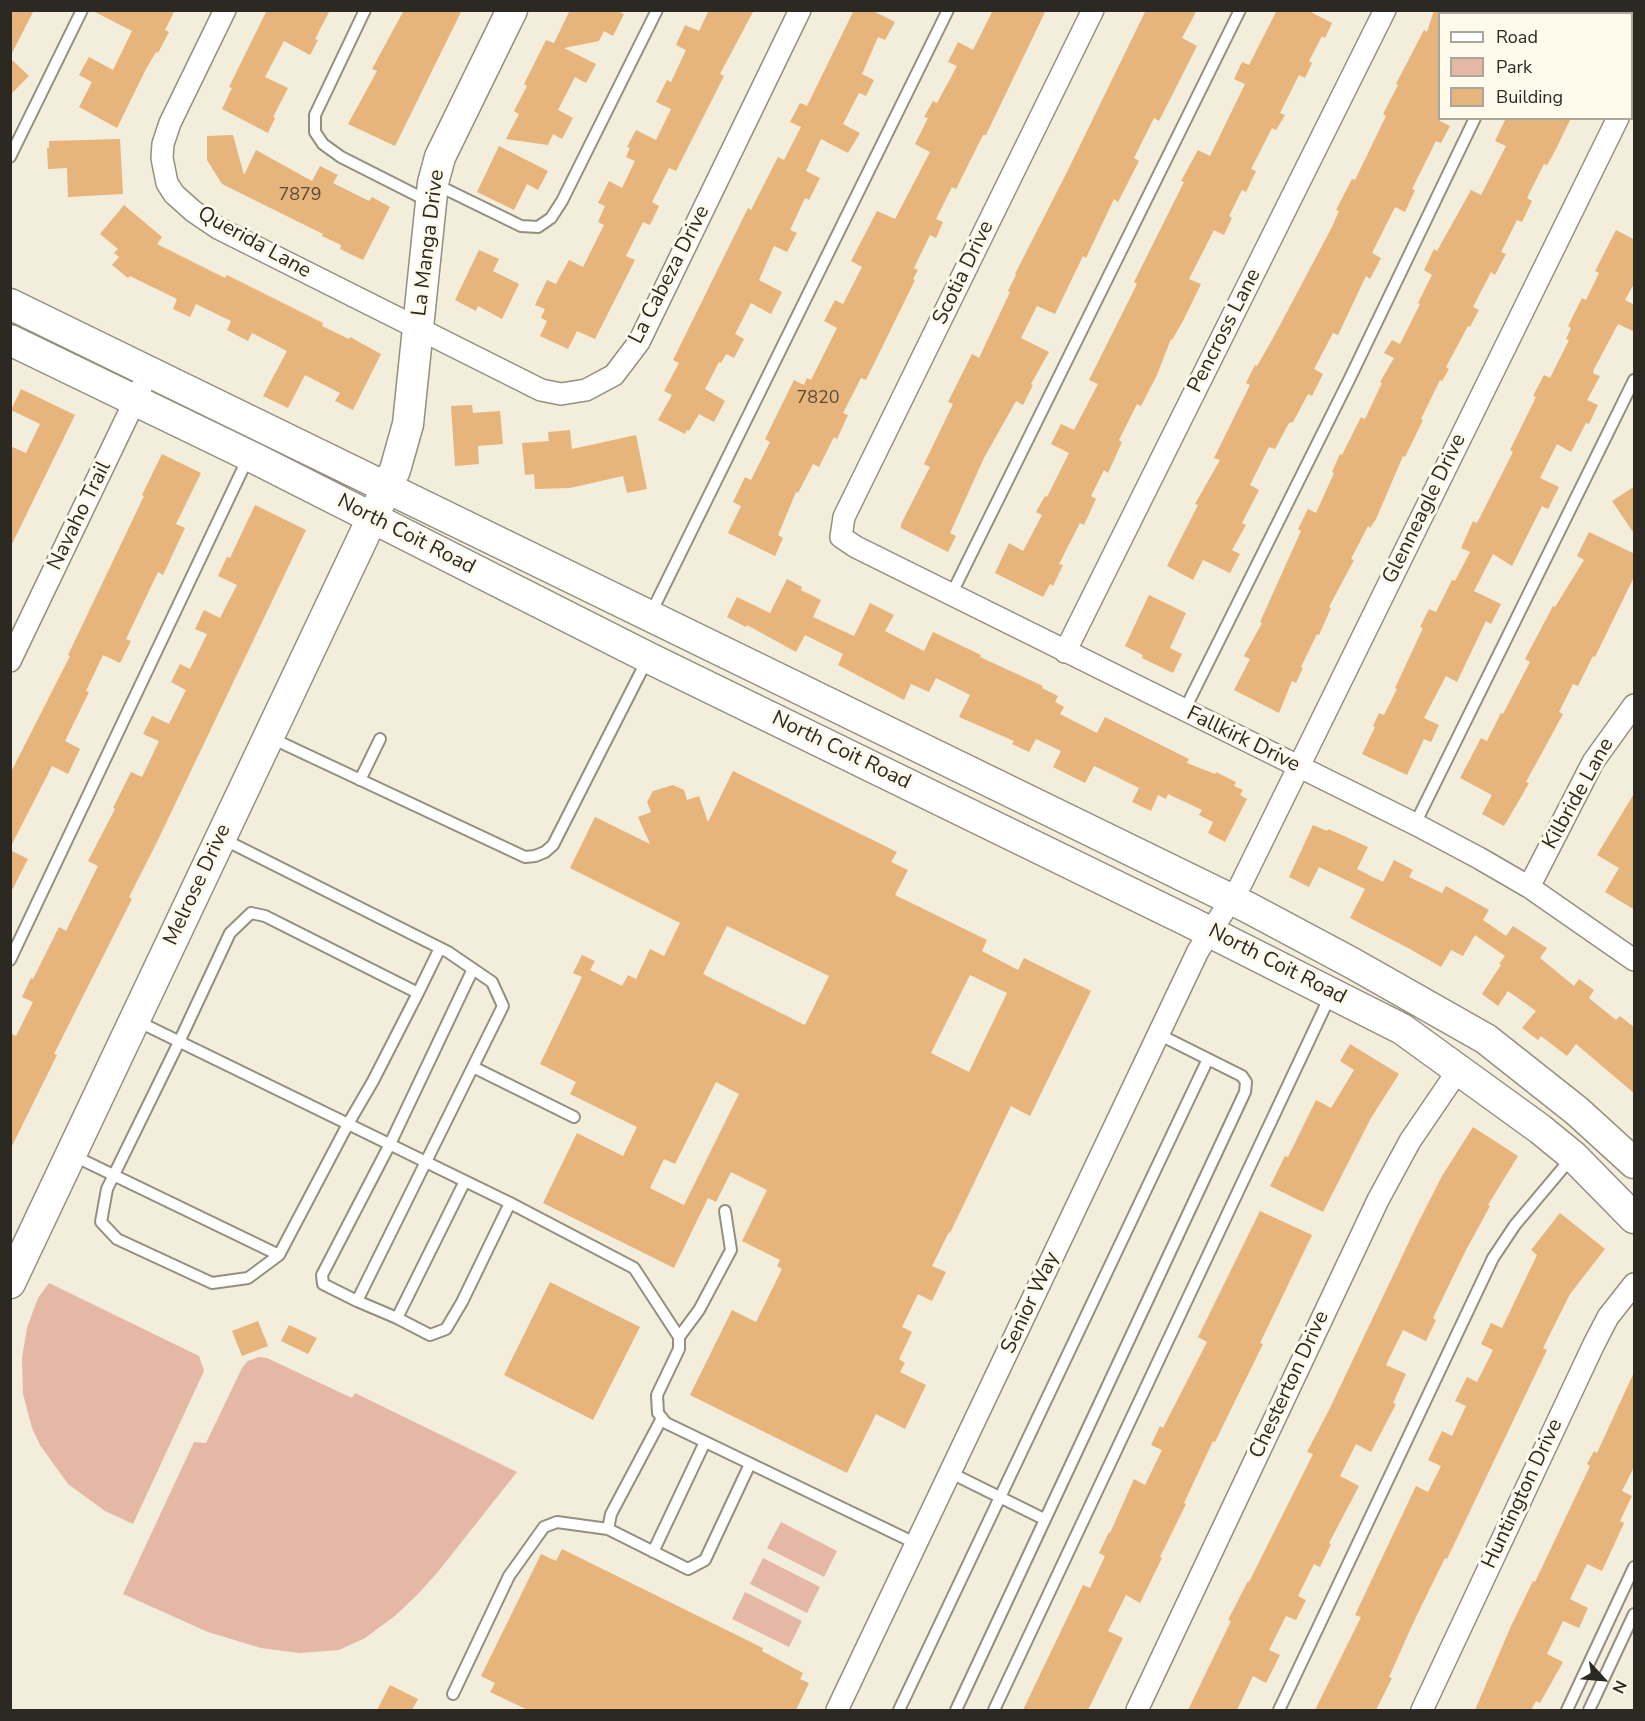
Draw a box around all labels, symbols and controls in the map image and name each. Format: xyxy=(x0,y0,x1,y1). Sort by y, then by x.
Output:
legend xyxy=(1438,12,1633,120)
text: Road xyxy=(1496,25,1538,49)
text: Park xyxy=(1496,55,1532,79)
text: Building xyxy=(1496,85,1563,109)
street label: La Manga Drive xyxy=(408,168,450,318)
house number: 7879 xyxy=(278,185,322,207)
street label: Querida Lane xyxy=(193,201,315,285)
street label: La Cabeza Drive xyxy=(624,201,716,349)
street label: Scotia Drive xyxy=(928,217,1000,329)
street label: Pencross Lane xyxy=(1183,265,1267,397)
house number: 7820 xyxy=(796,388,840,410)
street label: Glenneagle Drive xyxy=(1378,430,1472,588)
street label: Navaho Trail xyxy=(43,457,117,575)
street label: North Coit Road xyxy=(333,489,479,581)
street label: Fallkirk Drive xyxy=(1182,702,1304,778)
street label: North Coit Road xyxy=(767,706,915,796)
street label: Kilbride Lane xyxy=(1538,734,1620,854)
street label: Melrose Drive xyxy=(159,820,237,950)
street label: North Coit Road xyxy=(1204,919,1350,1011)
street label: Senior Way xyxy=(997,1248,1065,1358)
street label: Chesterton Drive xyxy=(1245,1307,1335,1463)
street label: Huntington Drive xyxy=(1477,1415,1569,1573)
north arrow xyxy=(1573,1649,1633,1709)
text: N xyxy=(1607,1677,1632,1697)

